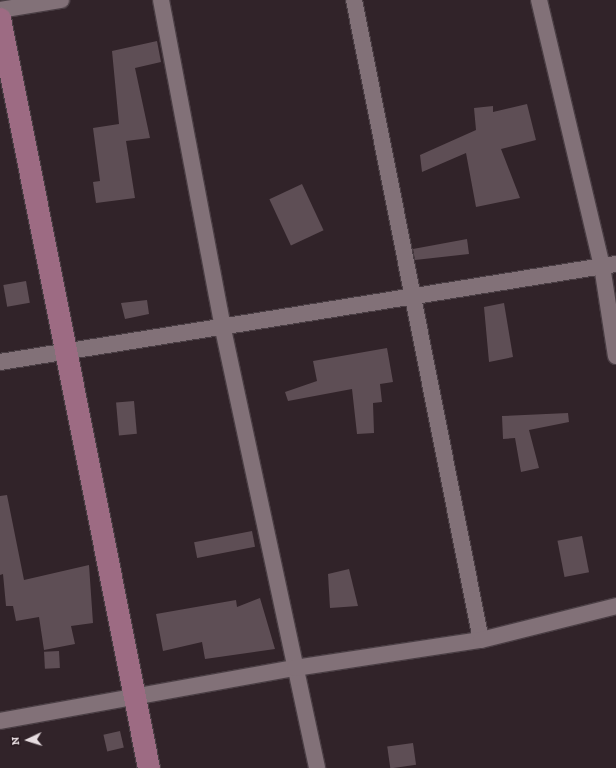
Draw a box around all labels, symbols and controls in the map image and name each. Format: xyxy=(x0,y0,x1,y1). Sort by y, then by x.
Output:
north arrow xyxy=(8,720,48,760)
text: N xyxy=(9,736,22,746)

